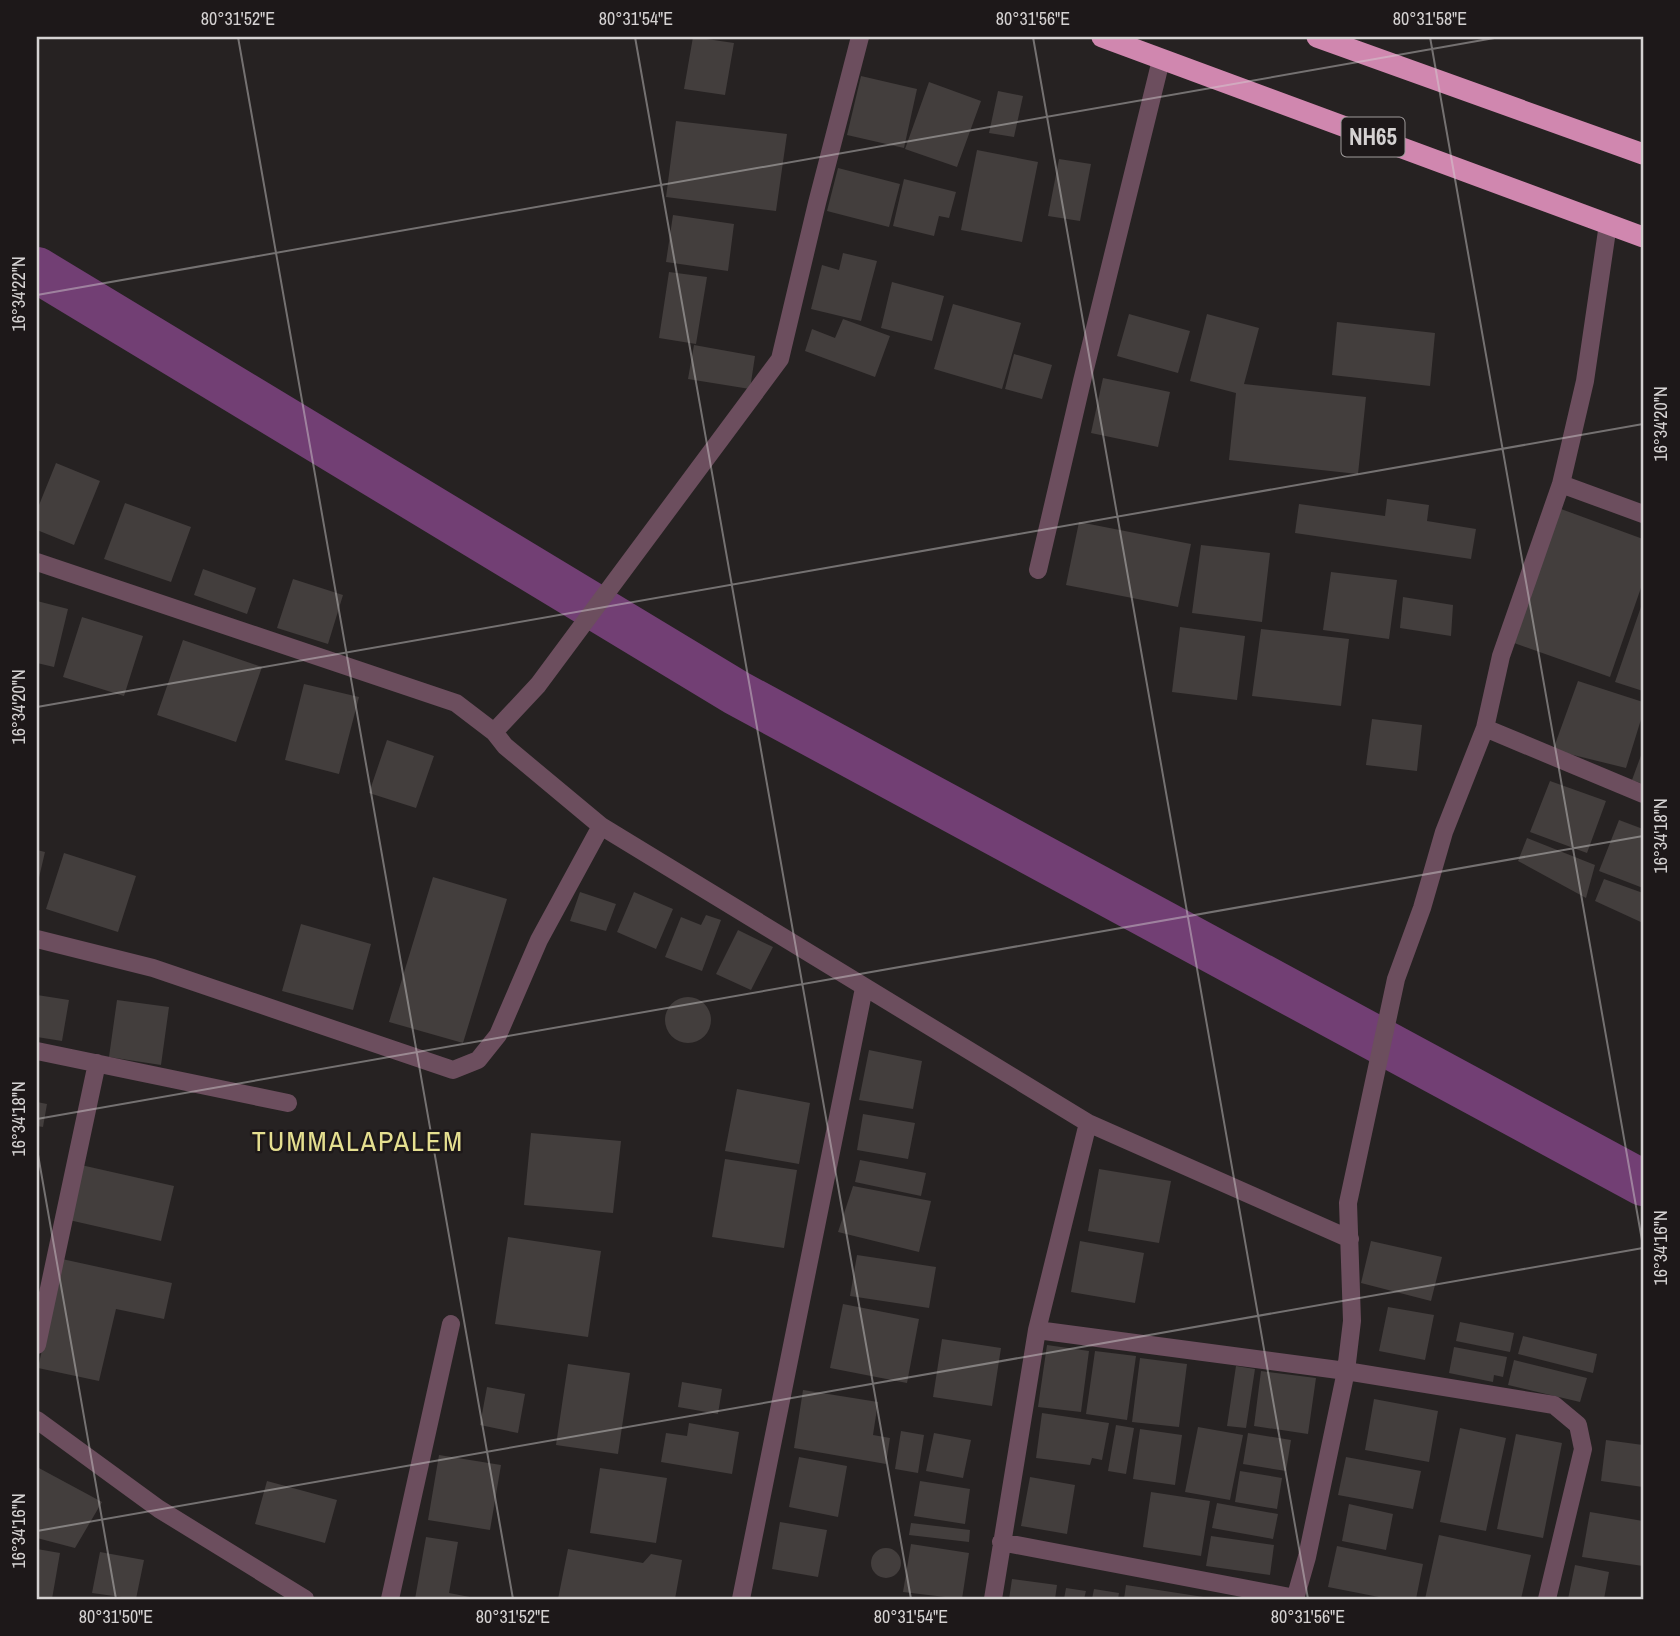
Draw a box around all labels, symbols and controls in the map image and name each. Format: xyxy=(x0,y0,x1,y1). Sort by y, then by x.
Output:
text: 80°31'52"E xyxy=(201,6,275,31)
text: 80°31'54"E xyxy=(599,6,673,31)
text: 80°31'56"E xyxy=(996,6,1070,31)
text: 80°31'58"E xyxy=(1393,6,1467,31)
road number: NH65 xyxy=(1342,118,1404,156)
text: 16°34'22"N xyxy=(6,256,31,332)
text: 16°34'20"N xyxy=(1648,386,1673,462)
text: 16°34'20"N xyxy=(6,669,31,745)
text: 16°34'18"N xyxy=(1648,798,1673,874)
text: 16°34'18"N xyxy=(6,1081,31,1157)
district label: TUMMALAPALEM xyxy=(252,1122,464,1160)
text: 16°34'16"N xyxy=(1648,1210,1673,1286)
text: 16°34'16"N xyxy=(6,1493,31,1569)
text: 80°31'50"E xyxy=(79,1604,153,1629)
text: 80°31'52"E xyxy=(476,1604,550,1629)
text: 80°31'54"E xyxy=(874,1604,948,1629)
text: 80°31'56"E xyxy=(1271,1604,1345,1629)

